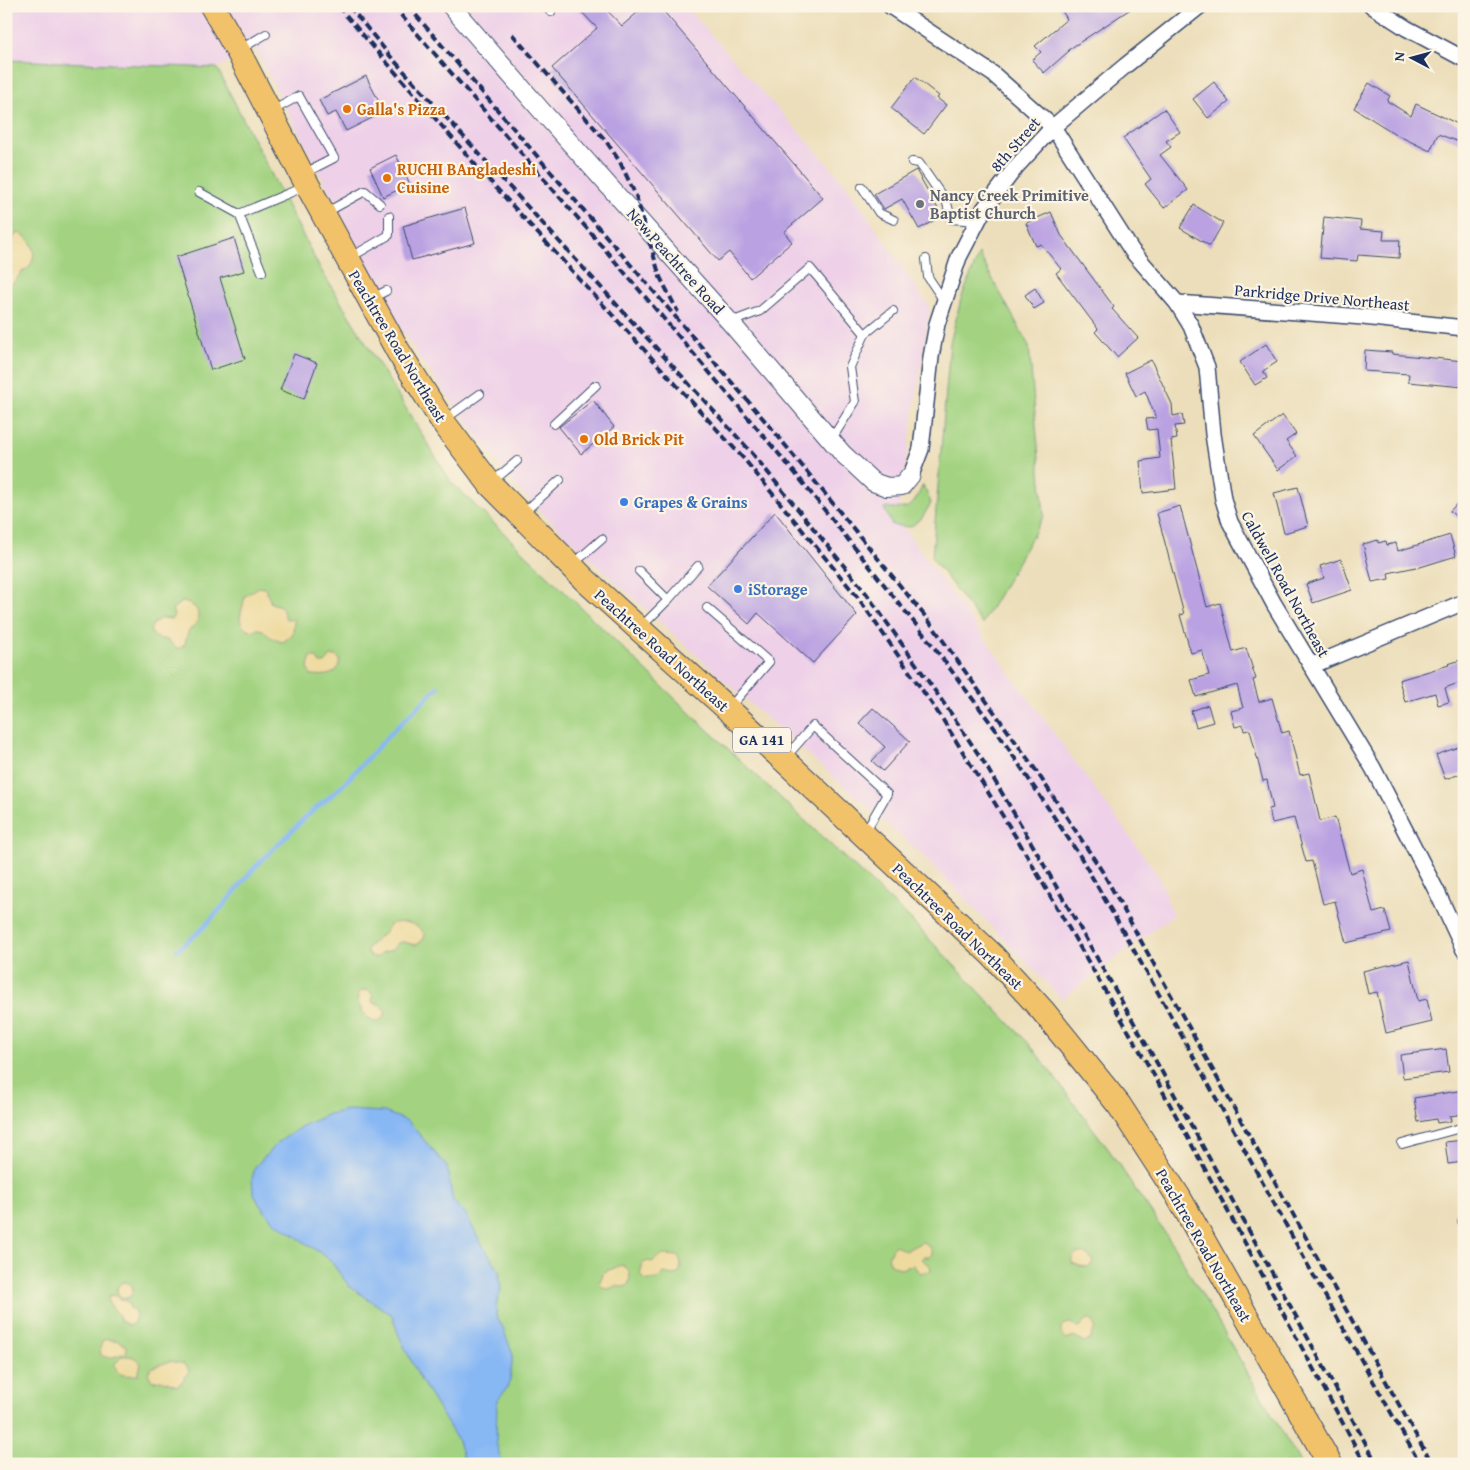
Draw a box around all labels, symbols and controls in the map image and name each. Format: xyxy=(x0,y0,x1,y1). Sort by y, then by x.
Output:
north arrow xyxy=(1388,32,1438,82)
text: N xyxy=(1389,50,1410,62)
place label: Galla's Pizza xyxy=(357,97,446,121)
marker: Galla's Pizza xyxy=(341,103,353,115)
street label: 8th Street xyxy=(984,111,1046,177)
place label: RUCHI BAngladeshi Cuisine xyxy=(397,157,536,199)
marker: RUCHI BAngladeshi Cuisine xyxy=(381,172,393,184)
place label: Nancy Creek Primitive Baptist Church xyxy=(930,183,1089,225)
marker: Nancy Creek Primitive Baptist Church xyxy=(914,198,926,210)
street label: New Peachtree Road xyxy=(621,202,731,320)
street label: Peachtree Road Northeast xyxy=(343,265,453,427)
street label: Parkridge Drive Northeast xyxy=(1233,277,1411,317)
place label: Old Brick Pit xyxy=(594,427,684,451)
marker: Old Brick Pit xyxy=(578,433,590,445)
place label: Grapes & Grains xyxy=(634,490,748,514)
marker: Grapes & Grains xyxy=(618,496,630,508)
street label: Caldwell Road Northeast xyxy=(1236,506,1336,662)
place label: iStorage xyxy=(748,577,808,601)
street label: Peachtree Road Northeast xyxy=(589,583,735,717)
marker: iStorage xyxy=(732,583,744,595)
road number: GA 141 xyxy=(733,728,791,752)
street label: Peachtree Road Northeast xyxy=(887,857,1029,995)
street label: Peachtree Road Northeast xyxy=(1150,1164,1258,1327)

